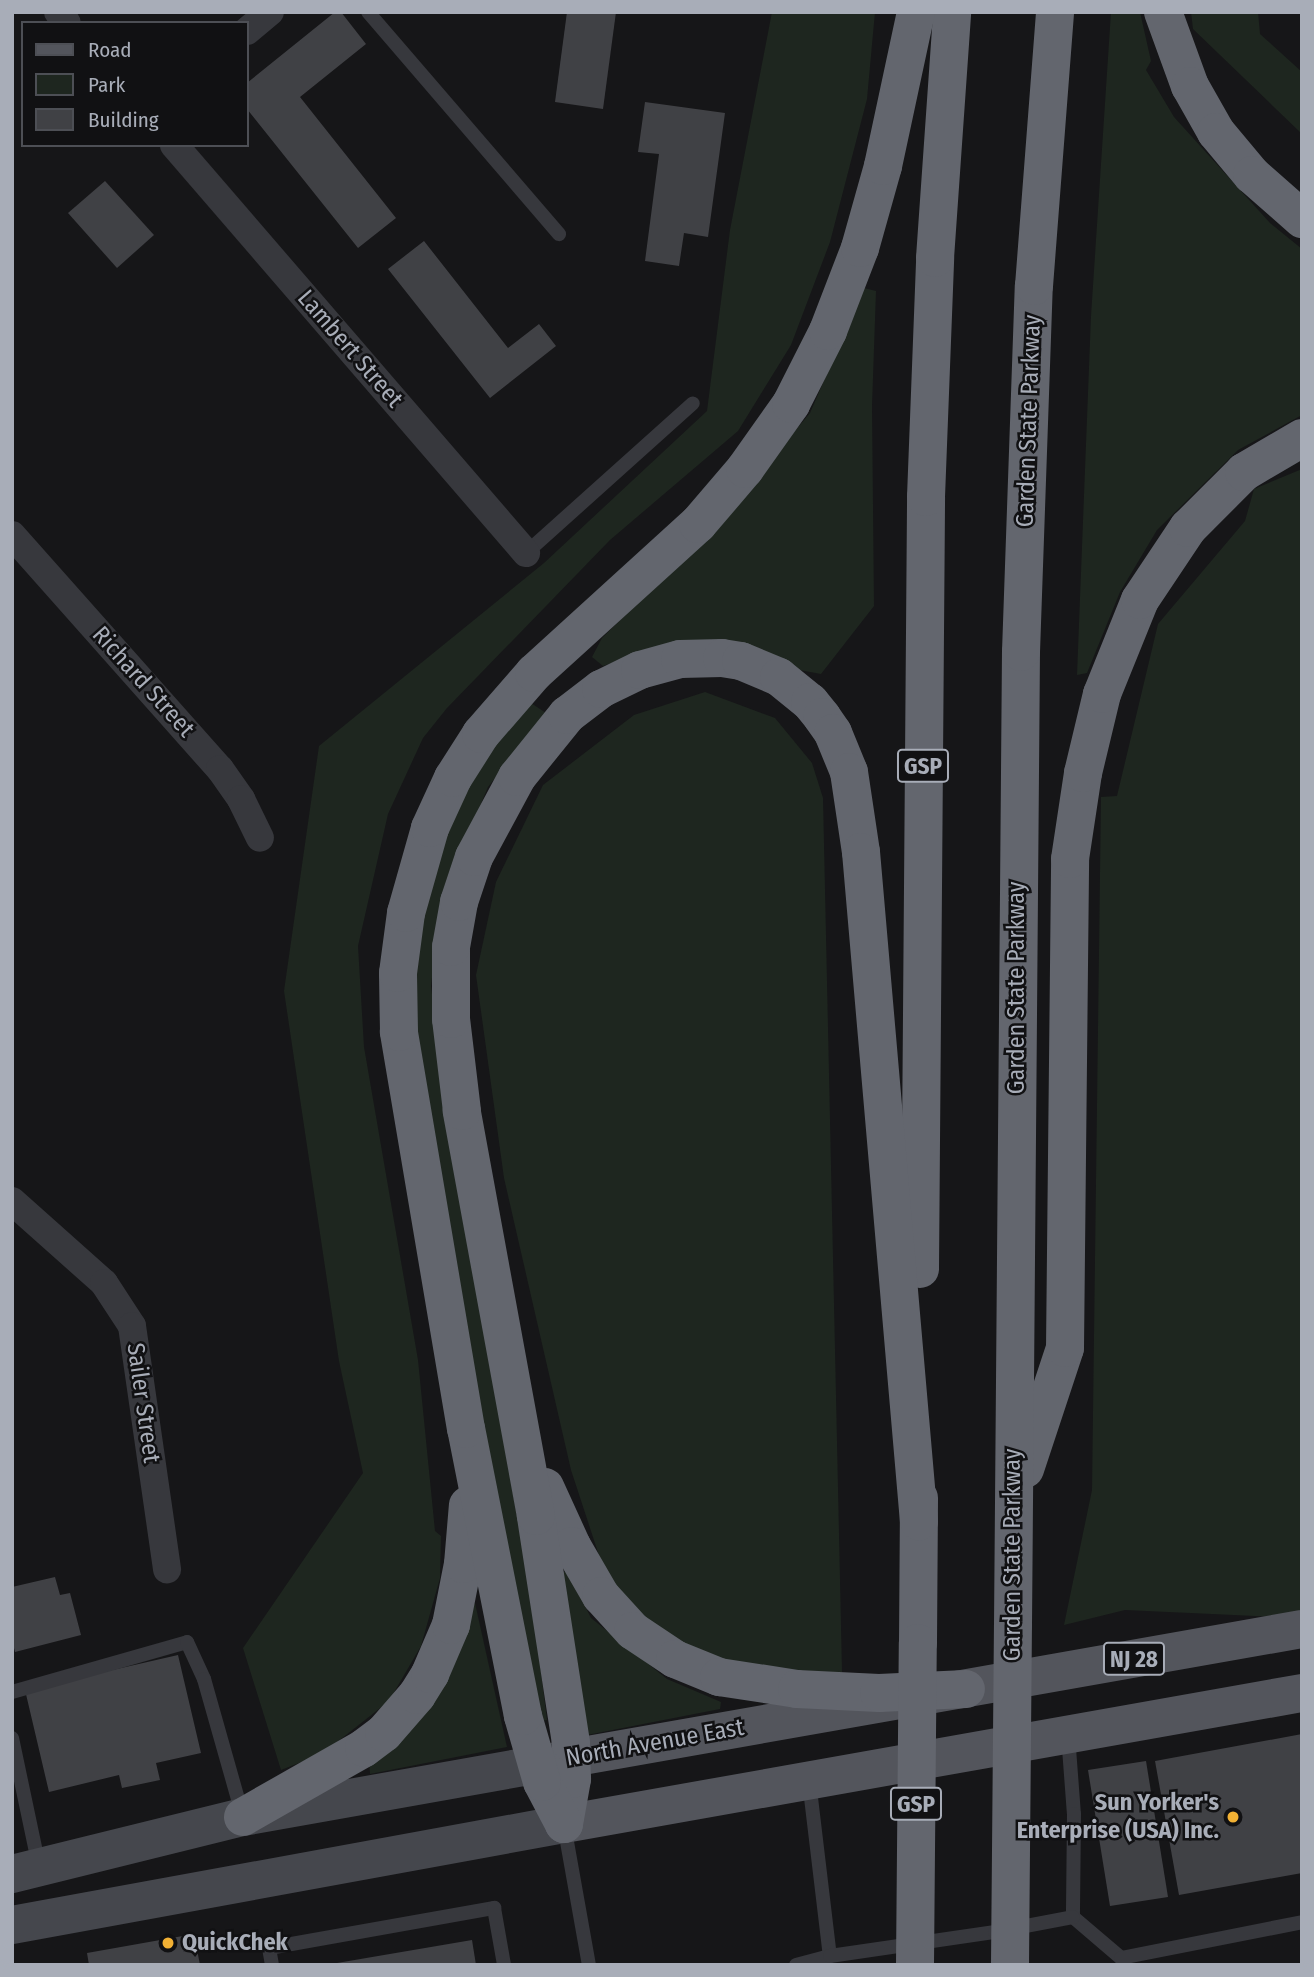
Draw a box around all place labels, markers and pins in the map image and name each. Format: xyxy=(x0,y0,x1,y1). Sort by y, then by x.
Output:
place label: Sun Yorker's Enterprise (USA) Inc. xyxy=(1017,1789,1219,1845)
marker: Sun Yorker's Enterprise (USA) Inc. xyxy=(1225,1809,1241,1825)
place label: QuickChek xyxy=(182,1929,288,1957)
marker: QuickChek xyxy=(160,1935,176,1951)

